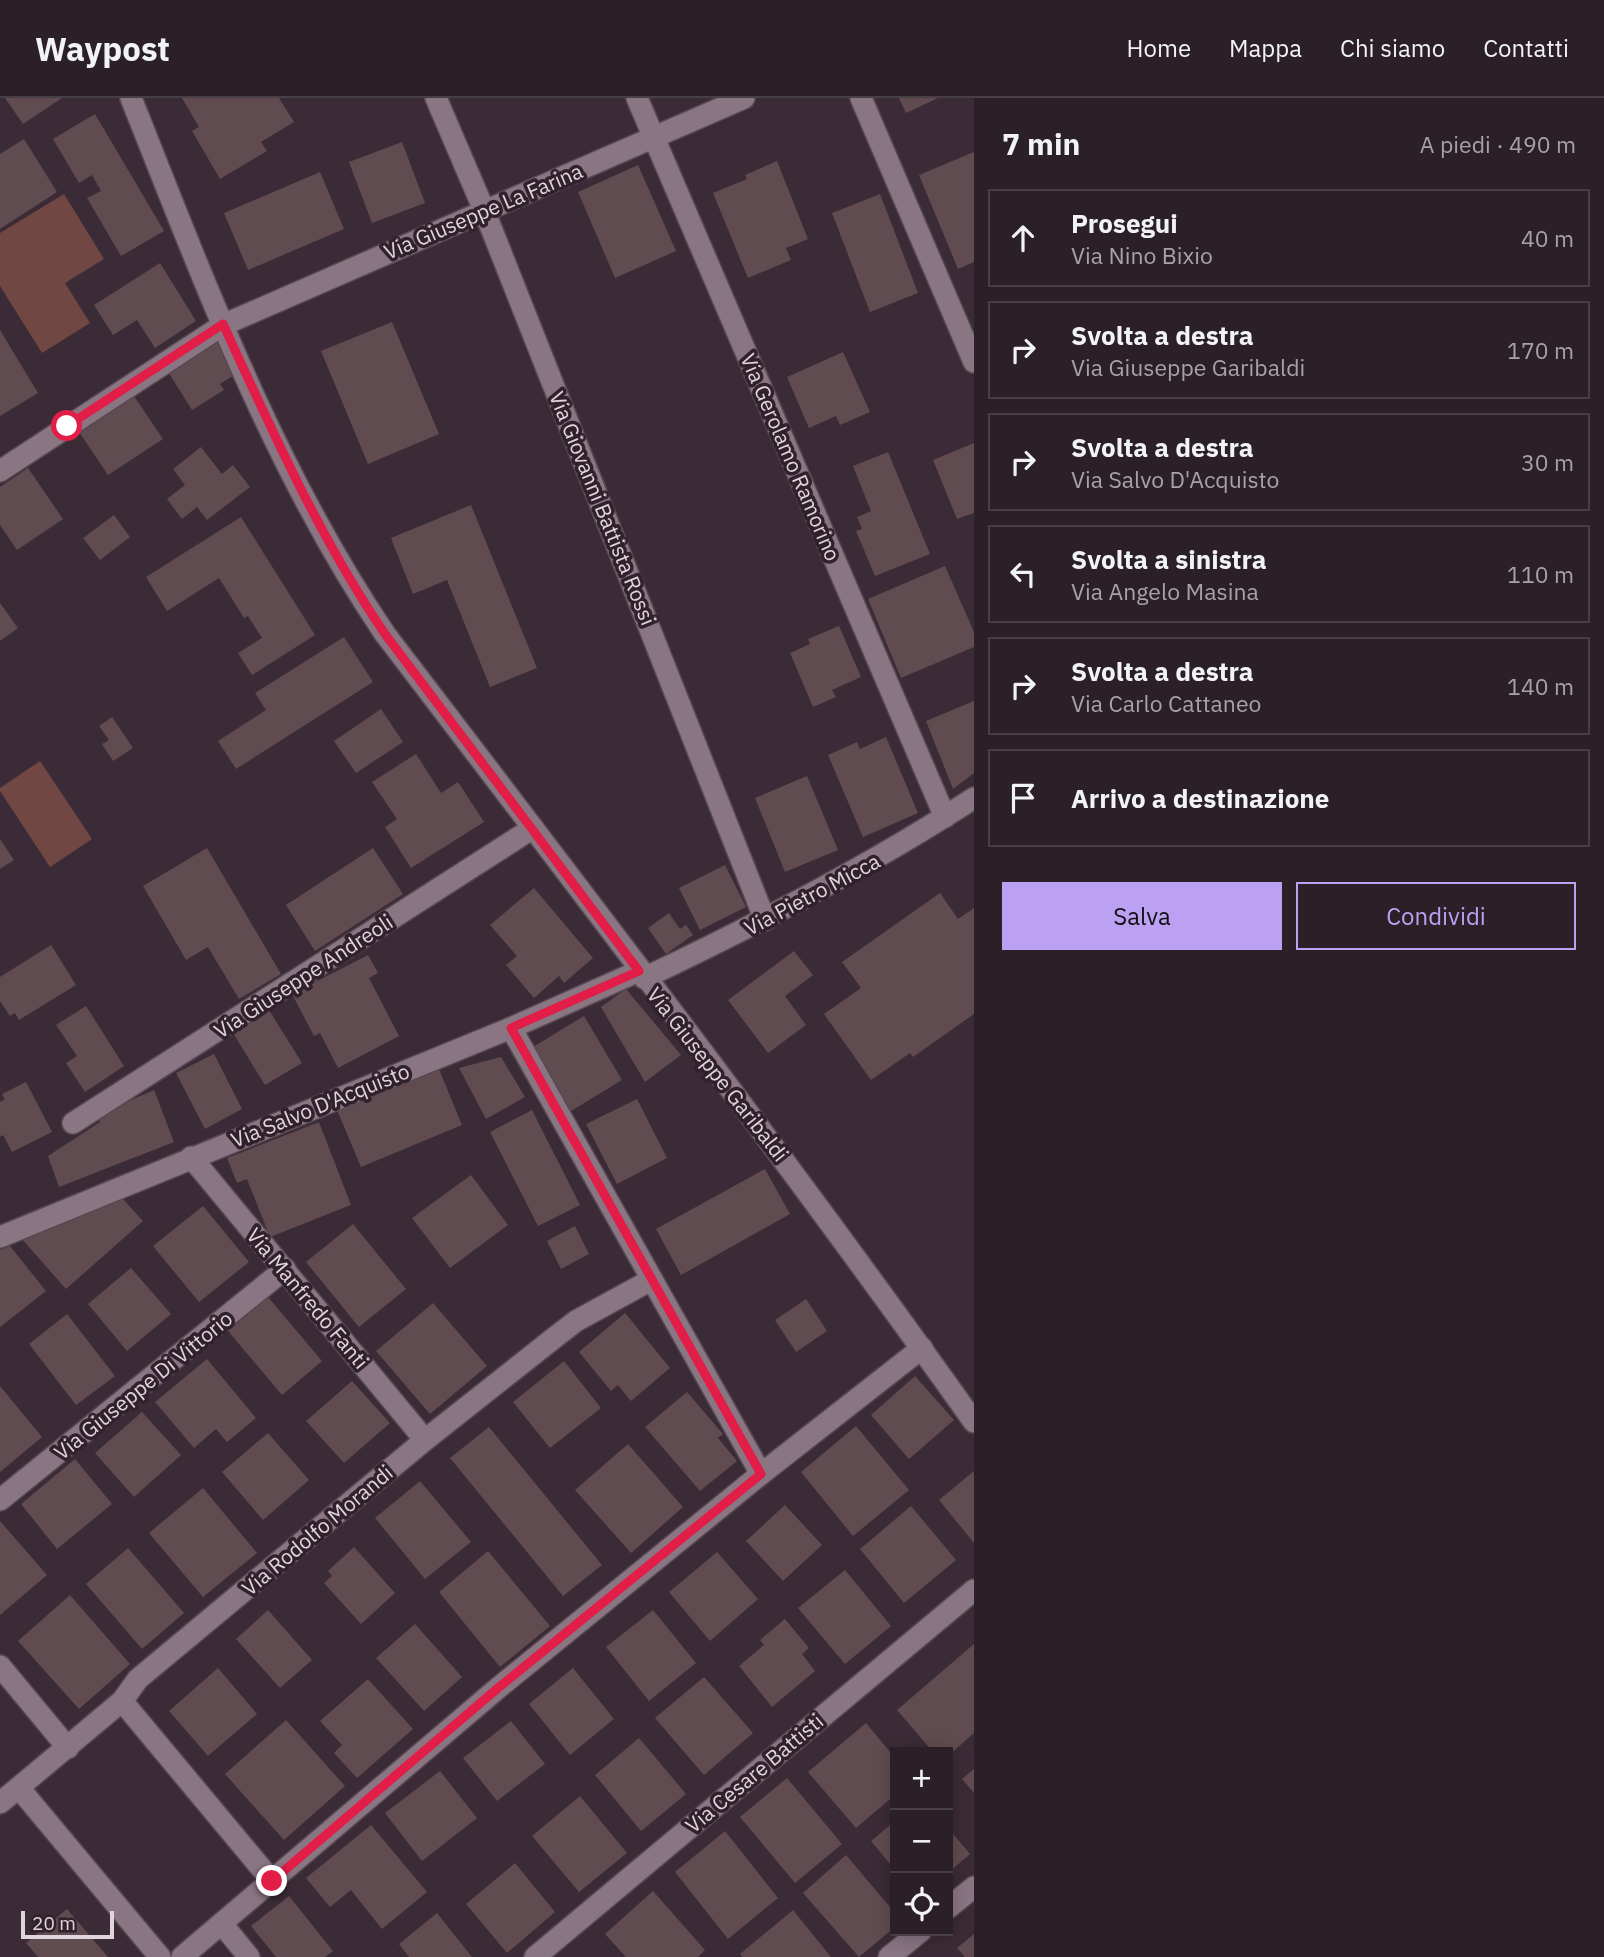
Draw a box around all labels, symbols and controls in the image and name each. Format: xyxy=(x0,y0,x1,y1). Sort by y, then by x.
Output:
text: Waypost xyxy=(35,27,170,70)
text: Home xyxy=(1127,32,1191,64)
text: Mappa xyxy=(1229,32,1302,64)
text: Chi siamo xyxy=(1340,32,1445,64)
text: Contatti xyxy=(1483,32,1569,64)
text: 7 min xyxy=(1002,124,1080,163)
text: A piedi · 490 m xyxy=(1420,129,1576,159)
street label: Via Giuseppe La Farina xyxy=(379,156,587,266)
text: Prosegui xyxy=(1071,206,1178,240)
icon: ahead xyxy=(1004,219,1042,257)
text: 40 m xyxy=(1521,223,1574,253)
text: Via Nino Bixio xyxy=(1071,240,1213,270)
text: Svolta a destra xyxy=(1071,318,1253,352)
icon: right xyxy=(1004,331,1042,369)
text: 170 m xyxy=(1507,335,1574,365)
street label: Via Gerolamo Ramorino xyxy=(735,349,847,565)
text: Via Giuseppe Garibaldi xyxy=(1071,352,1305,382)
street label: Via Giovanni Battista Rossi xyxy=(543,387,663,629)
route start xyxy=(51,410,82,441)
text: Svolta a destra xyxy=(1071,430,1253,464)
icon: right xyxy=(1004,443,1042,481)
text: 30 m xyxy=(1521,447,1574,477)
text: Via Salvo D'Acquisto xyxy=(1071,464,1279,494)
text: Svolta a sinistra xyxy=(1071,542,1267,576)
icon: left xyxy=(1004,555,1042,593)
text: 110 m xyxy=(1507,559,1574,589)
text: Via Angelo Masina xyxy=(1071,576,1259,606)
text: Svolta a destra xyxy=(1071,654,1253,688)
icon: right xyxy=(1004,667,1042,705)
text: 140 m xyxy=(1507,671,1574,701)
text: Via Carlo Cattaneo xyxy=(1071,688,1261,718)
icon: arrive xyxy=(1004,779,1042,817)
text: Arrivo a destinazione xyxy=(1071,781,1329,815)
street label: Via Pietro Micca xyxy=(739,846,885,942)
button: Salva xyxy=(1002,882,1282,950)
button: Condividi xyxy=(1296,882,1576,950)
street label: Via Giuseppe Andreoli xyxy=(208,908,398,1044)
street label: Via Giuseppe Garibaldi xyxy=(641,981,795,1167)
street label: Via Salvo D'Acquisto xyxy=(227,1056,413,1154)
street label: Via Manfredo Fanti xyxy=(241,1222,375,1374)
street label: Via Giuseppe Di Vittorio xyxy=(48,1304,238,1466)
street label: Via Rodolfo Morandi xyxy=(236,1458,398,1602)
street label: Via Cesare Battisti xyxy=(679,1707,829,1839)
map controls xyxy=(890,1747,953,1936)
button: + xyxy=(890,1747,953,1810)
button: − xyxy=(890,1810,953,1873)
route end xyxy=(256,1865,287,1896)
button: locate xyxy=(890,1873,953,1936)
scale bar xyxy=(21,1908,114,1940)
text: 20 m xyxy=(32,1911,76,1935)

